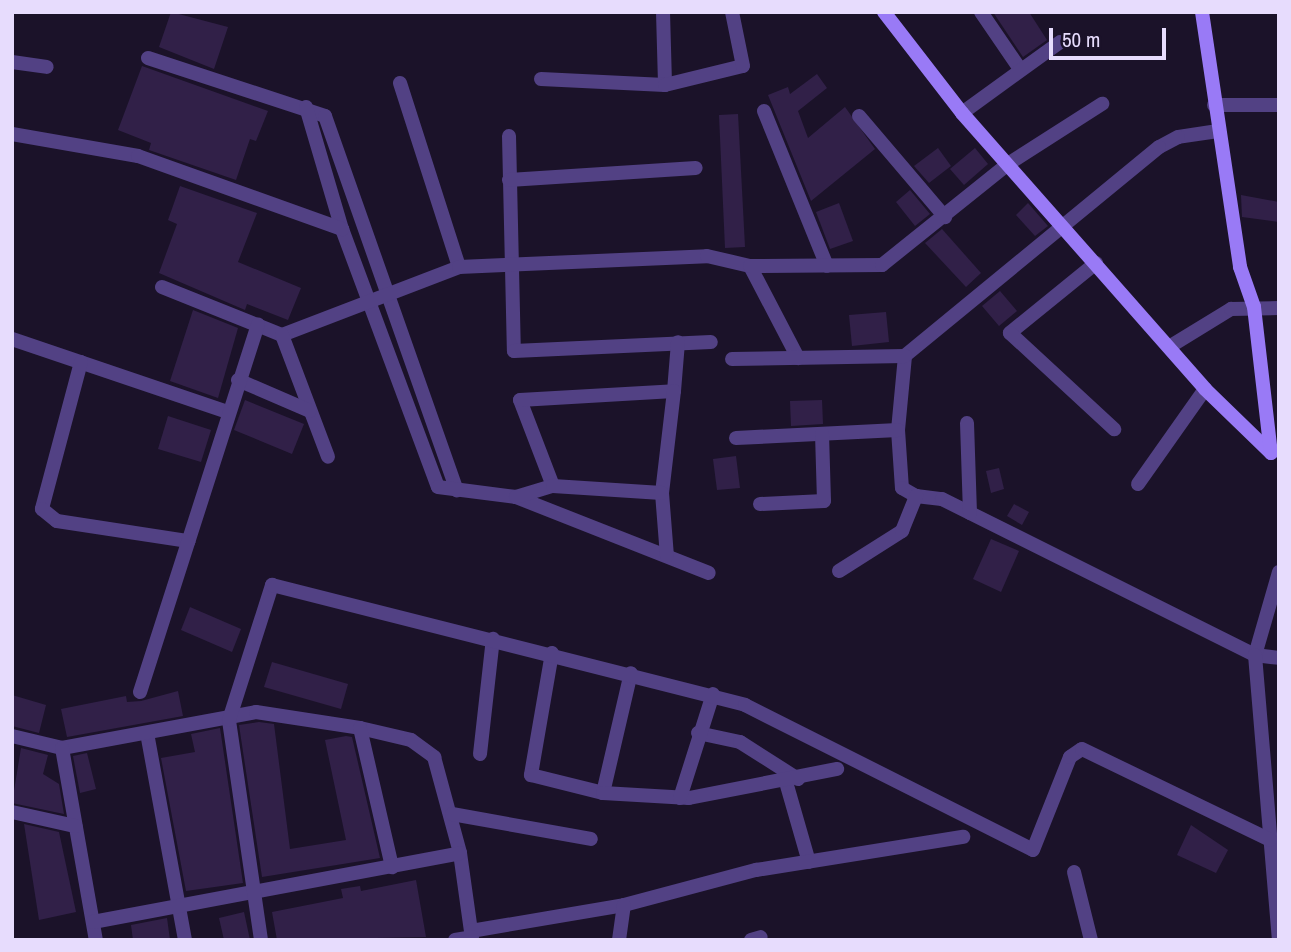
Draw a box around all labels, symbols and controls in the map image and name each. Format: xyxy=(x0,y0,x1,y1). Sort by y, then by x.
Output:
scale bar xyxy=(1053,14,1170,58)
text: 50 m xyxy=(1062,25,1100,54)

